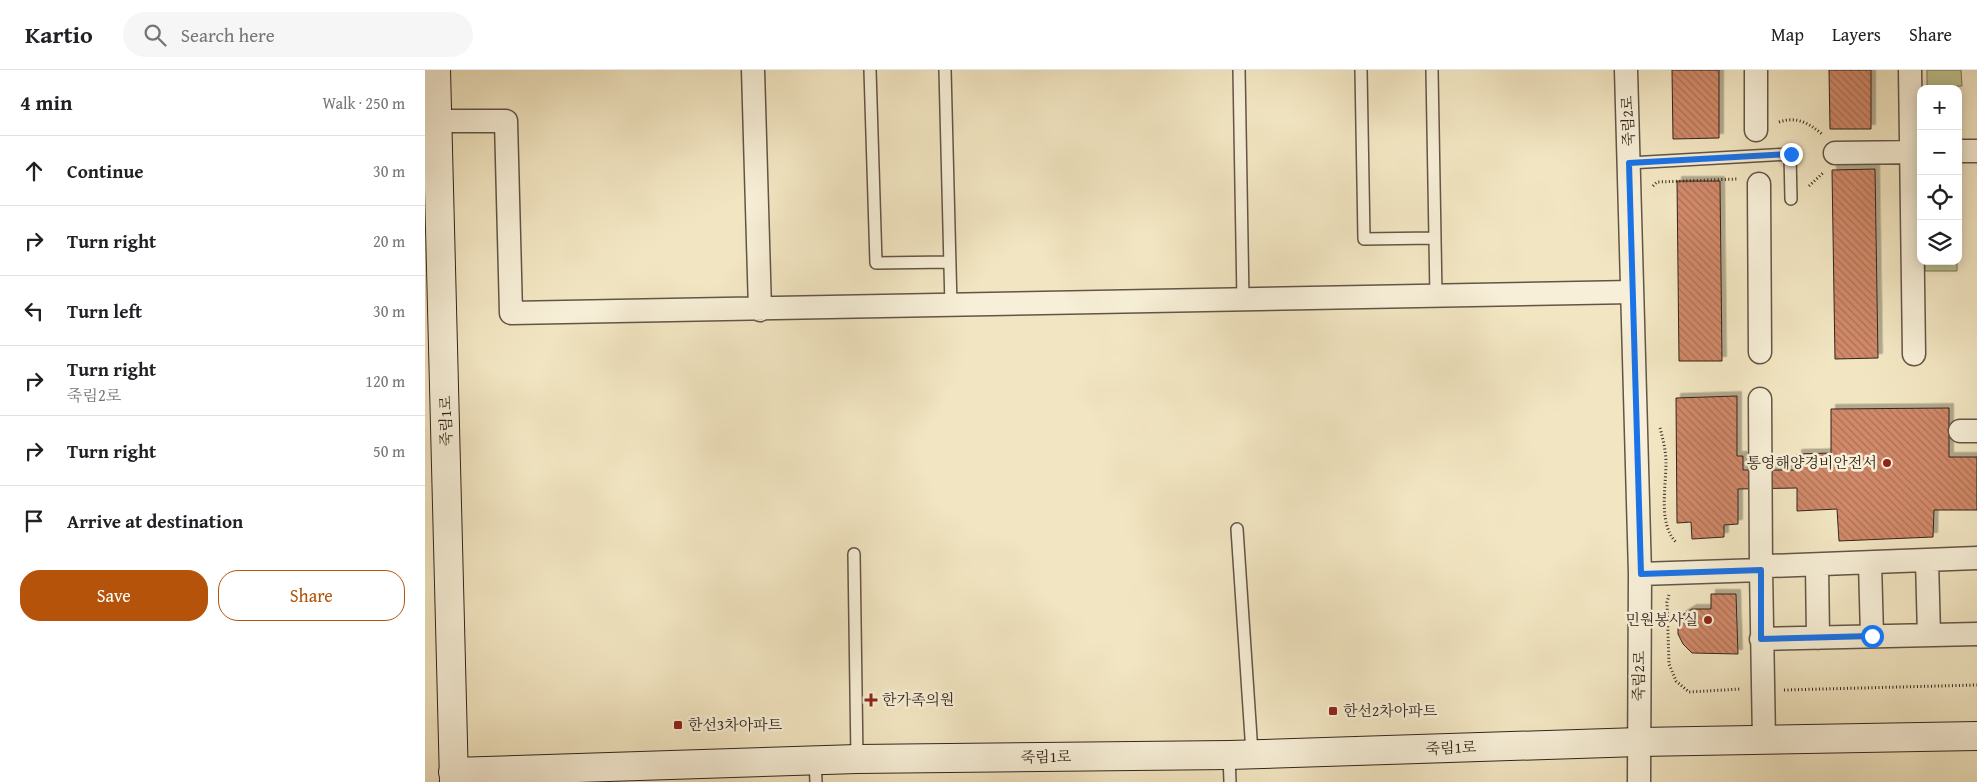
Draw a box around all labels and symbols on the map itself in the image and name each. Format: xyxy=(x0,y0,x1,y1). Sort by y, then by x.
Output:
street label: 죽림2로 xyxy=(1616,95,1639,147)
route end xyxy=(1780,143,1803,166)
street label: 죽림1로 xyxy=(435,395,456,447)
place label: 통영해양경비안전서 xyxy=(1747,452,1877,473)
marker: 통영해양경비안전서 xyxy=(1881,457,1893,469)
place label: 민원봉사실 xyxy=(1626,609,1698,630)
marker: 민원봉사실 xyxy=(1702,614,1714,626)
route start xyxy=(1861,625,1884,648)
street label: 죽림2로 xyxy=(1628,650,1649,702)
place label: 한가족의원 xyxy=(882,689,954,710)
marker: 한가족의원 xyxy=(864,693,878,707)
place label: 한선2차아파트 xyxy=(1343,700,1438,721)
marker: 한선2차아파트 xyxy=(1327,705,1339,717)
place label: 한선3차아파트 xyxy=(688,714,783,735)
marker: 한선3차아파트 xyxy=(672,719,684,731)
street label: 죽림1로 xyxy=(1425,736,1477,759)
street label: 죽림1로 xyxy=(1020,746,1072,767)

